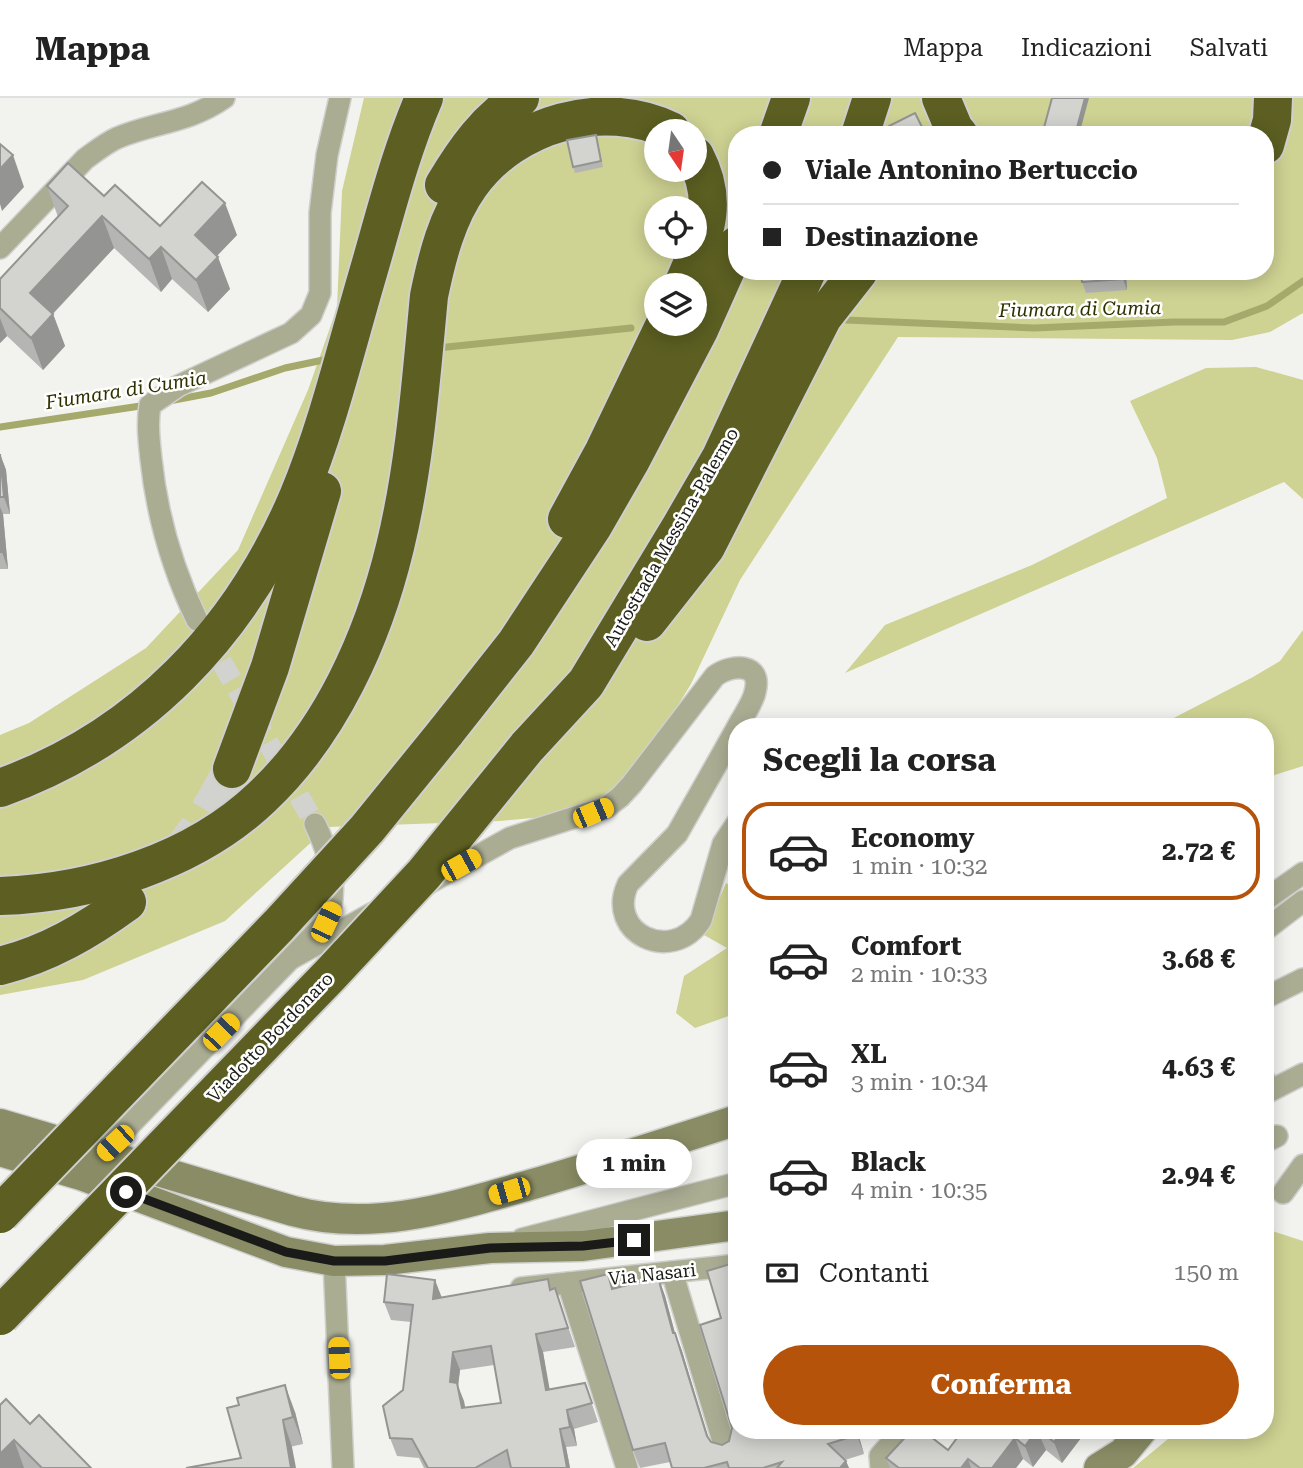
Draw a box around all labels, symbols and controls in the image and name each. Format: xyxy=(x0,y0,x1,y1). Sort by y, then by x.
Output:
text: Mappa xyxy=(35,29,150,68)
text: Mappa xyxy=(903,34,983,62)
text: Indicazioni xyxy=(1021,34,1152,62)
text: Salvati xyxy=(1190,34,1268,62)
north arrow xyxy=(644,119,707,182)
map controls xyxy=(644,119,707,336)
text: Viale Antonino Bertuccio xyxy=(805,155,1138,185)
button: locate xyxy=(644,196,707,259)
text: Destinazione xyxy=(805,222,978,252)
button: layers xyxy=(644,273,707,336)
water label: Fiumara di Cumia xyxy=(997,296,1162,322)
water label: Fiumara di Cumia xyxy=(43,366,208,414)
street label: Autostrada Messina-Palermo xyxy=(600,424,742,650)
text: Scegli la corsa xyxy=(763,741,996,779)
car xyxy=(570,795,617,831)
icon: car xyxy=(767,820,830,883)
text: Economy xyxy=(851,823,974,853)
text: 2.72 € xyxy=(1162,836,1235,866)
car xyxy=(438,846,485,884)
text: 1 min · 10:32 xyxy=(851,853,988,880)
car xyxy=(308,899,345,945)
icon: car xyxy=(767,928,830,991)
text: Comfort xyxy=(851,931,961,961)
text: 3.68 € xyxy=(1162,944,1235,974)
text: 2 min · 10:33 xyxy=(851,961,988,988)
street label: Viadotto Bordonaro xyxy=(203,968,337,1106)
car xyxy=(199,1010,244,1054)
icon: car xyxy=(767,1036,830,1099)
text: XL xyxy=(851,1039,887,1069)
text: 4.63 € xyxy=(1162,1052,1235,1082)
text: 3 min · 10:34 xyxy=(851,1069,988,1096)
car xyxy=(93,1121,138,1165)
callout: 1 min xyxy=(576,1138,692,1188)
icon: car xyxy=(767,1144,830,1207)
text: Black xyxy=(851,1147,926,1177)
text: 1 min xyxy=(602,1150,666,1177)
text: 2.94 € xyxy=(1162,1160,1235,1190)
car xyxy=(486,1175,533,1207)
route start xyxy=(110,1176,142,1208)
text: 4 min · 10:35 xyxy=(851,1177,988,1204)
route end xyxy=(618,1224,650,1256)
icon: cash xyxy=(763,1254,801,1292)
text: Contanti xyxy=(819,1258,929,1288)
street label: Via Nasari xyxy=(607,1259,697,1289)
text: 150 m xyxy=(1174,1259,1239,1286)
car xyxy=(328,1336,351,1380)
button: Conferma xyxy=(763,1345,1239,1425)

